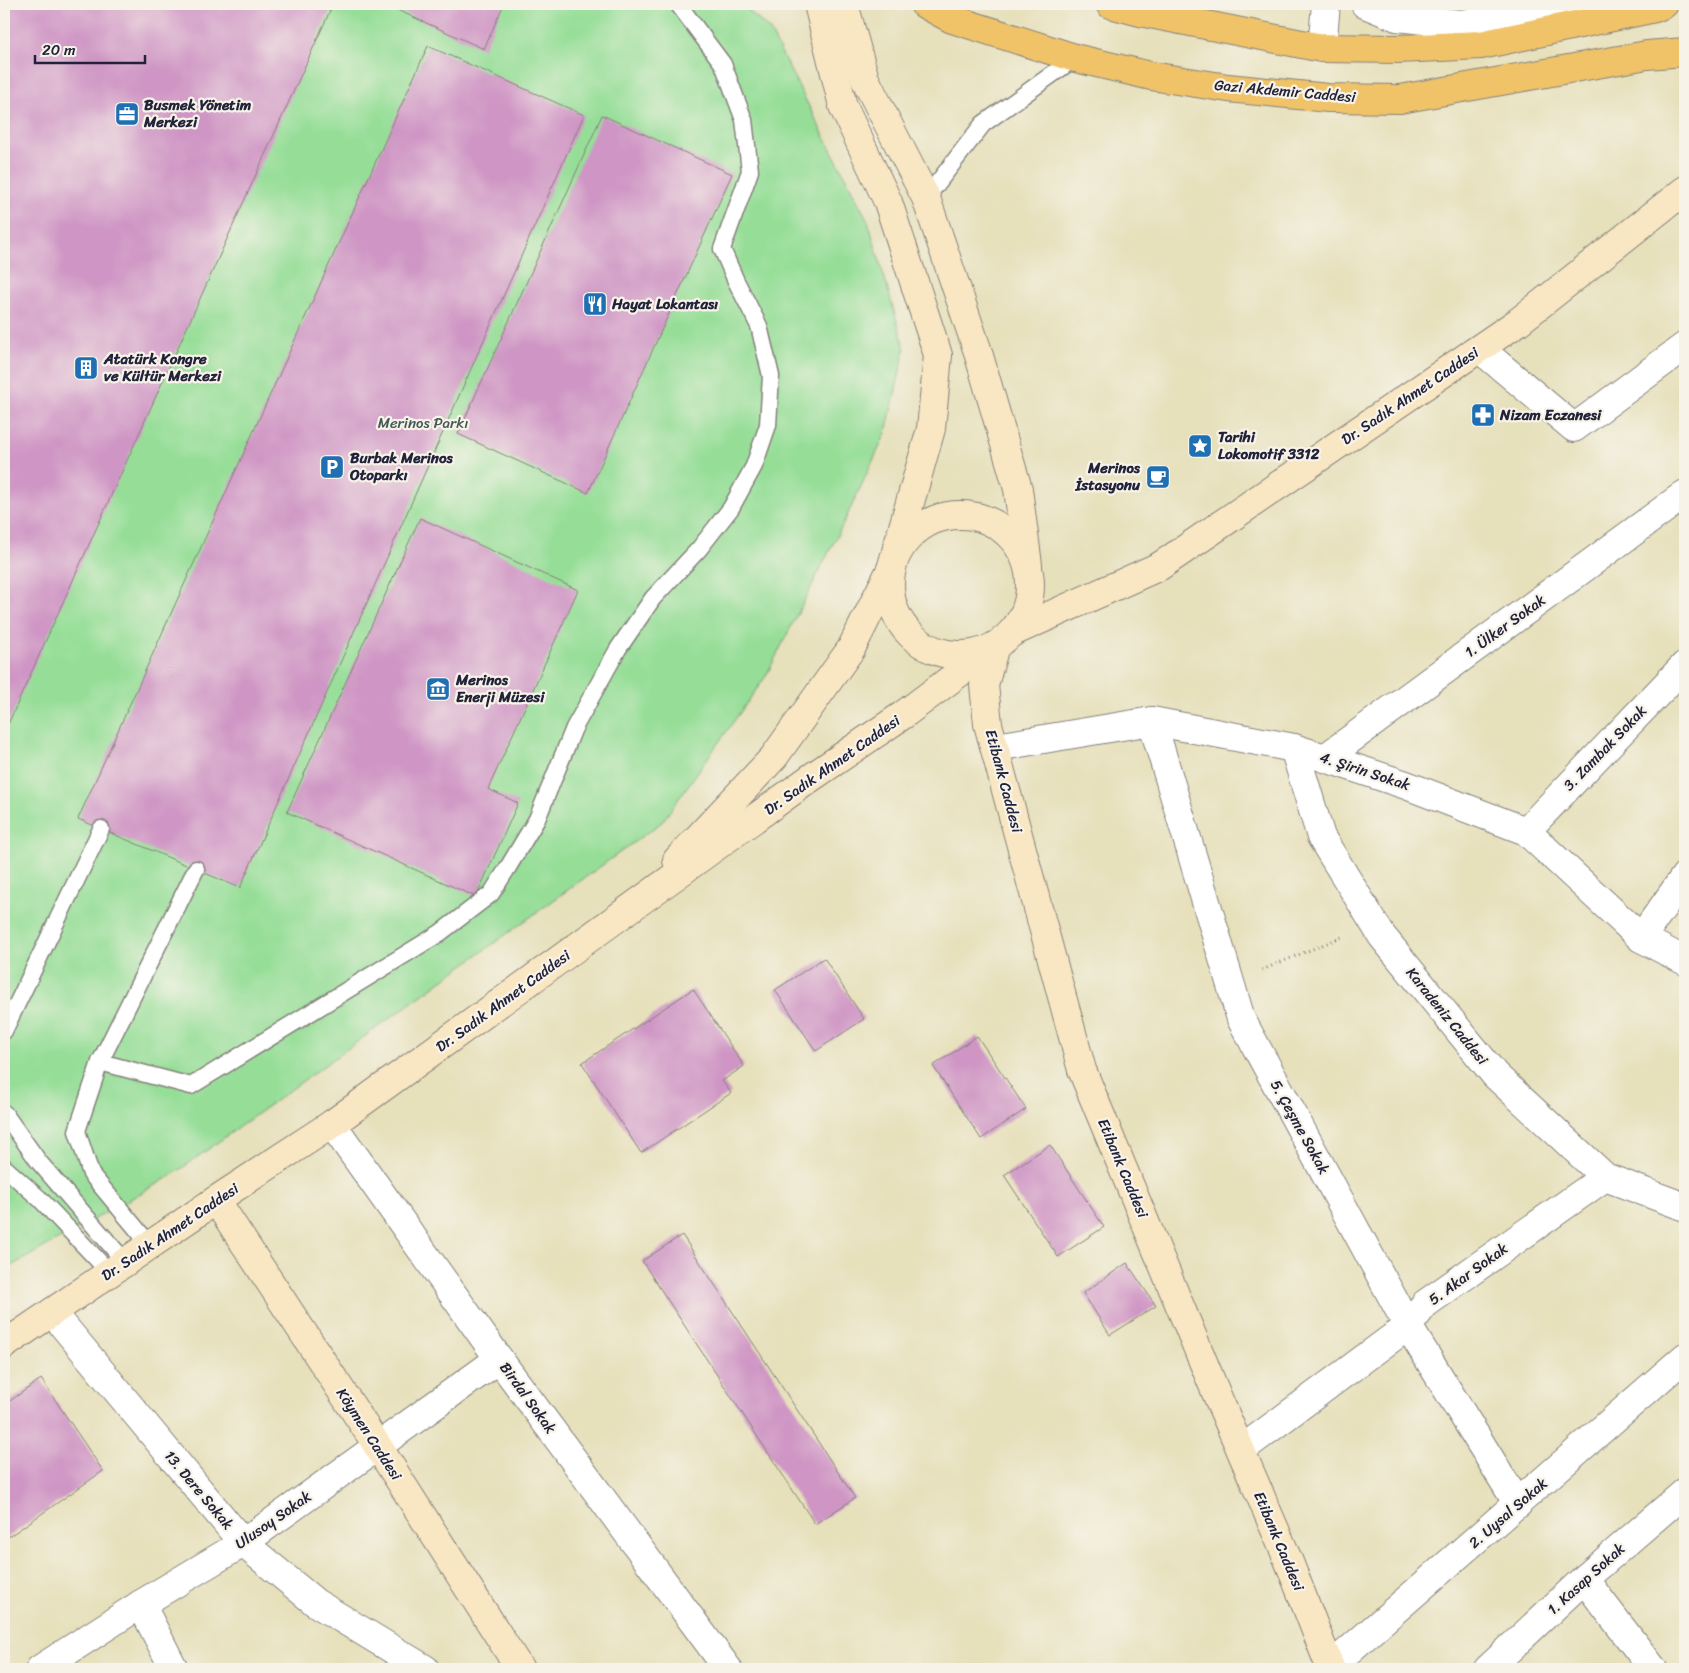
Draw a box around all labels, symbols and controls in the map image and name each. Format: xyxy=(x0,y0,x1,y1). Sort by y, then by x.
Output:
scale bar xyxy=(35,32,145,64)
text: 20 m xyxy=(42,37,76,63)
street label: Gazi Akdemir Caddesi xyxy=(1213,72,1358,110)
place label: Busmek Yönetim Merkezi xyxy=(143,92,252,135)
office icon: Busmek Yönetim Merkezi xyxy=(114,101,140,127)
restaurant icon: Hayat Lokantası xyxy=(582,291,608,317)
place label: Hayat Lokantası xyxy=(611,291,718,317)
street label: Dr. Sadık Ahmet Caddesi xyxy=(1336,340,1485,452)
place label: Atatürk Kongre ve Kültür Merkezi xyxy=(103,346,222,389)
building icon: Atatürk Kongre ve Kültür Merkezi xyxy=(73,355,99,381)
pharmacy icon: Nizam Eczanesi xyxy=(1470,402,1496,428)
place label: Nizam Eczanesi xyxy=(1499,402,1602,428)
park label: Merinos Parkı xyxy=(378,410,468,436)
place label: Tarihi Lokomotif 3312 xyxy=(1218,424,1320,467)
place icon: Tarihi Lokomotif 3312 xyxy=(1187,433,1213,459)
place label: Burbak Merinos Otoparkı xyxy=(349,445,454,488)
parking icon: Burbak Merinos Otoparkı xyxy=(319,454,345,480)
place label: Merinos İstasyonu xyxy=(1074,455,1141,498)
cafe icon: Merinos İstasyonu xyxy=(1145,464,1171,490)
street label: 1. Ülker Sokak xyxy=(1459,587,1551,665)
place label: Merinos Enerji Müzesi xyxy=(455,667,545,710)
museum icon: Merinos Enerji Müzesi xyxy=(425,676,451,702)
street label: 3. Zambak Sokak xyxy=(1557,699,1653,797)
street label: Dr. Sadık Ahmet Caddesi xyxy=(758,708,906,822)
street label: Etibank Caddesi xyxy=(978,726,1030,836)
street label: 4. Şirin Sokak xyxy=(1316,744,1415,798)
street label: Dr. Sadık Ahmet Caddesi xyxy=(430,942,577,1059)
street label: Karadeniz Caddesi xyxy=(1399,961,1495,1071)
street label: 5. Çeşme Sokak xyxy=(1263,1075,1337,1179)
street label: Etibank Caddesi xyxy=(1090,1114,1156,1223)
street label: Dr. Sadık Ahmet Caddesi xyxy=(96,1176,245,1288)
street label: 5. Akar Sokak xyxy=(1423,1235,1514,1312)
street label: Birdal Sokak xyxy=(493,1357,563,1440)
street label: Köymen Caddesi xyxy=(329,1382,409,1486)
street label: 13. Dere Sokak xyxy=(158,1444,240,1536)
street label: 2. Uysal Sokak xyxy=(1463,1471,1554,1555)
street label: Ulusoy Sokak xyxy=(229,1484,317,1556)
street label: Etibank Caddesi xyxy=(1246,1487,1312,1596)
street label: 1. Kasap Sokak xyxy=(1541,1536,1632,1621)

